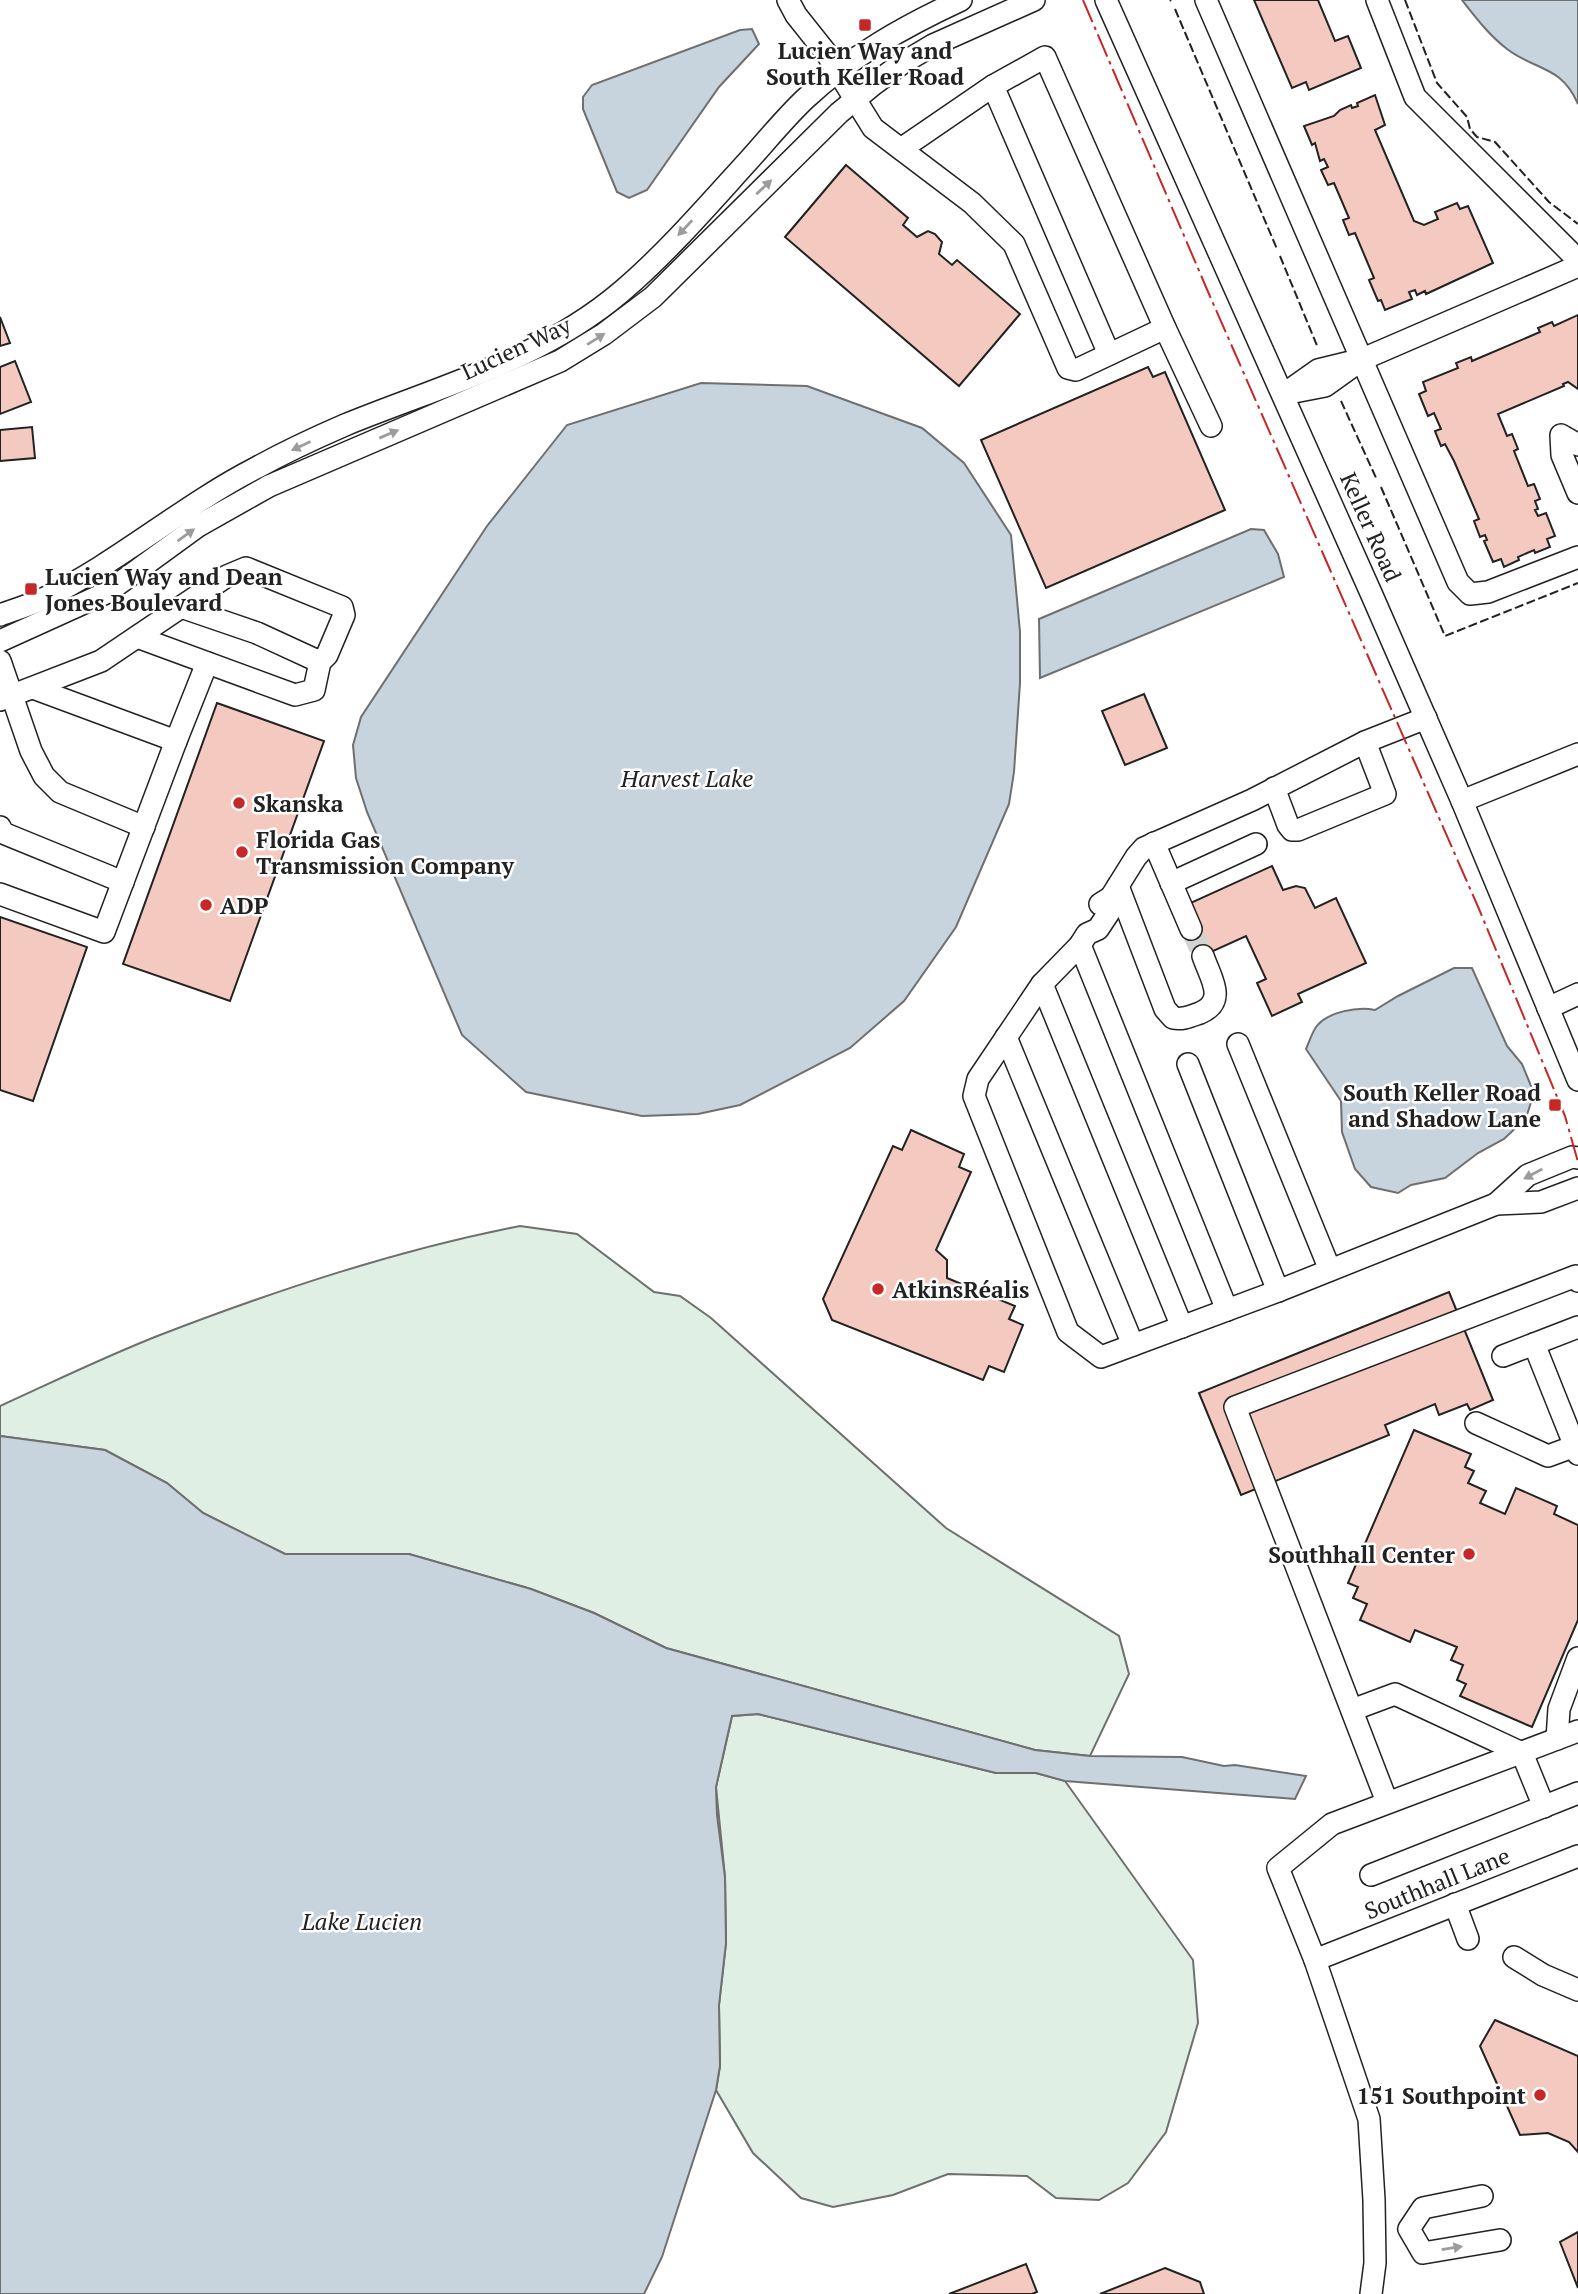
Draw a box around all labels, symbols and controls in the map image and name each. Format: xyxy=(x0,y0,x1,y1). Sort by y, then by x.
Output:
marker: Lucien Way and South Keller Road xyxy=(857,17,873,33)
place label: Lucien Way and South Keller Road xyxy=(766,35,964,92)
one-way arrow xyxy=(755,180,772,196)
one-way arrow xyxy=(678,219,694,236)
street label: Lucien Way xyxy=(456,309,576,387)
one-way arrow xyxy=(586,333,605,346)
one-way arrow xyxy=(379,428,399,440)
one-way arrow xyxy=(290,441,311,452)
street label: Keller Road xyxy=(1333,467,1409,587)
one-way arrow xyxy=(177,528,195,542)
place label: Lucien Way and Dean Jones Boulevard xyxy=(45,561,283,618)
marker: Lucien Way and Dean Jones Boulevard xyxy=(23,581,39,597)
water label: Harvest Lake xyxy=(620,762,753,794)
place label: Skanska xyxy=(253,788,344,819)
marker: Skanska xyxy=(231,795,247,811)
place label: Florida Gas Transmission Company xyxy=(256,824,515,881)
marker: Florida Gas Transmission Company xyxy=(234,844,250,860)
place label: ADP xyxy=(220,890,269,921)
marker: ADP xyxy=(198,897,214,913)
place label: South Keller Road and Shadow Lane xyxy=(1343,1077,1541,1134)
marker: South Keller Road and Shadow Lane xyxy=(1547,1097,1563,1113)
one-way arrow xyxy=(1524,1168,1543,1180)
place label: AtkinsRéalis xyxy=(892,1274,1030,1305)
marker: AtkinsRéalis xyxy=(870,1281,886,1297)
place label: Southhall Center xyxy=(1268,1539,1455,1570)
marker: Southhall Center xyxy=(1461,1546,1477,1562)
street label: Southhall Lane xyxy=(1360,1840,1514,1926)
water label: Lake Lucien xyxy=(301,1905,422,1937)
place label: 151 Southpoint xyxy=(1357,2080,1526,2111)
marker: 151 Southpoint xyxy=(1532,2087,1548,2103)
one-way arrow xyxy=(1441,2242,1463,2253)

